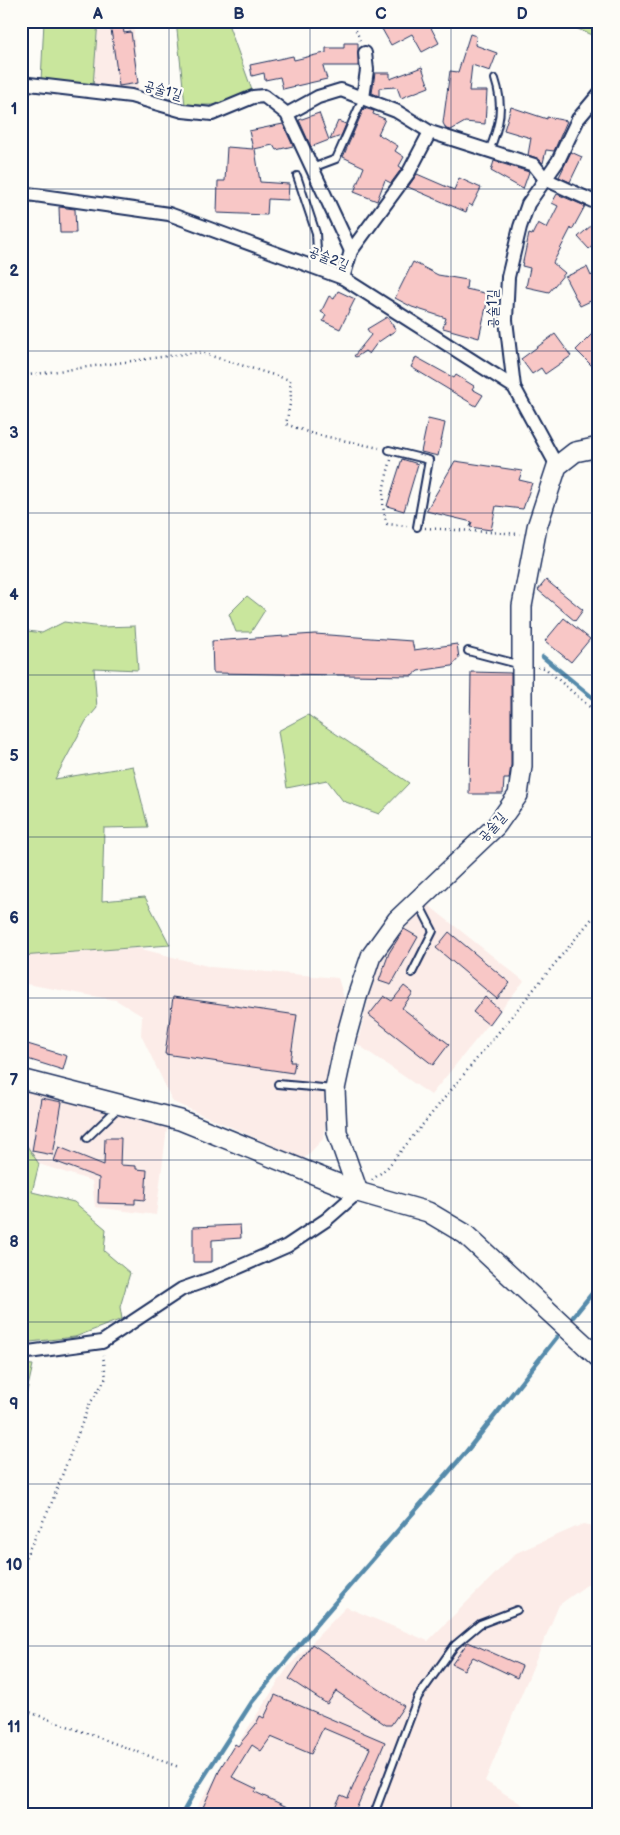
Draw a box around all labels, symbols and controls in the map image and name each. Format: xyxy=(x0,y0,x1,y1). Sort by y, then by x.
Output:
text: A xyxy=(92,5,103,24)
text: B xyxy=(233,5,245,24)
text: C xyxy=(375,5,387,24)
text: D xyxy=(516,5,528,24)
street label: 공술1길 xyxy=(142,76,185,104)
text: 1 xyxy=(11,100,17,119)
street label: 공술2길 xyxy=(306,242,352,274)
text: 2 xyxy=(9,262,19,281)
street label: 공술1길 xyxy=(484,289,501,329)
text: 3 xyxy=(9,424,19,443)
text: 4 xyxy=(9,586,19,605)
text: 5 xyxy=(9,747,19,766)
street label: 공술길 xyxy=(474,808,510,845)
text: 6 xyxy=(9,909,19,928)
text: 7 xyxy=(10,1071,19,1090)
text: 8 xyxy=(9,1233,19,1252)
text: 9 xyxy=(9,1395,19,1414)
text: 10 xyxy=(6,1556,22,1575)
text: 11 xyxy=(7,1718,21,1737)

